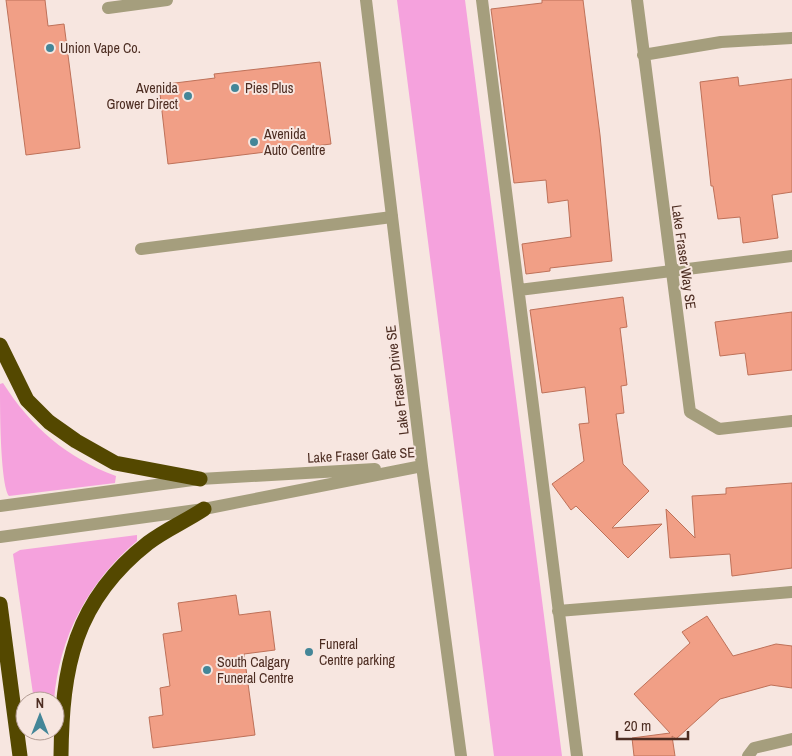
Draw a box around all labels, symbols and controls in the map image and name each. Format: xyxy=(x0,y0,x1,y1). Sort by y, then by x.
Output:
place label: Union Vape Co. xyxy=(60,39,141,57)
marker: Union Vape Co. xyxy=(44,42,56,54)
place label: Avenida Grower Direct xyxy=(107,79,179,113)
place label: Pies Plus xyxy=(245,79,294,97)
marker: Pies Plus xyxy=(229,82,241,94)
marker: Avenida Grower Direct xyxy=(182,90,194,102)
place label: Avenida Auto Centre xyxy=(263,125,325,159)
marker: Avenida Auto Centre xyxy=(248,136,260,148)
street label: Lake Fraser Way SE xyxy=(668,204,700,310)
street label: Lake Fraser Drive SE xyxy=(381,324,413,436)
street label: Lake Fraser Gate SE xyxy=(307,443,415,467)
place label: Funeral Centre parking xyxy=(319,635,396,669)
marker: Funeral Centre parking xyxy=(303,646,315,658)
place label: South Calgary Funeral Centre xyxy=(217,653,294,687)
marker: South Calgary Funeral Centre xyxy=(201,664,213,676)
north arrow xyxy=(15,691,65,741)
text: N xyxy=(36,694,44,712)
scale bar xyxy=(617,708,688,740)
text: 20 m xyxy=(624,715,651,736)

